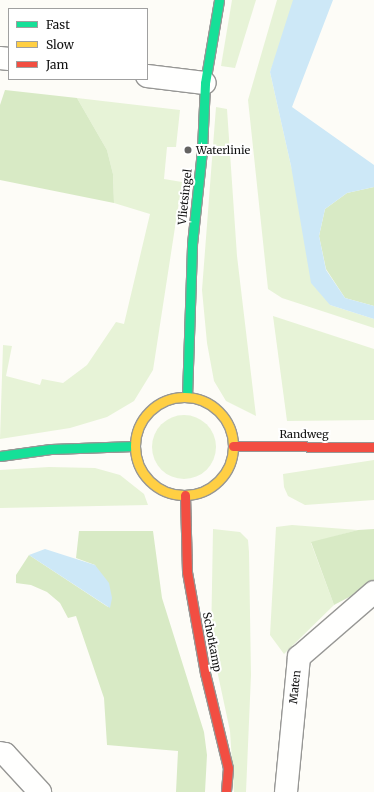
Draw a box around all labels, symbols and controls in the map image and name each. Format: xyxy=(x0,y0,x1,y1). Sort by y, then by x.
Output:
legend xyxy=(8,8,148,80)
text: Fast xyxy=(46,17,70,32)
text: Slow xyxy=(46,37,74,52)
text: Jam xyxy=(46,57,68,72)
place label: Waterlinie xyxy=(196,143,250,157)
marker: Waterlinie xyxy=(183,145,193,155)
street label: Vlietsingel xyxy=(175,168,195,226)
street label: Randweg xyxy=(279,427,329,441)
street label: Schotkamp xyxy=(200,611,224,673)
street label: Maten xyxy=(287,669,303,705)

